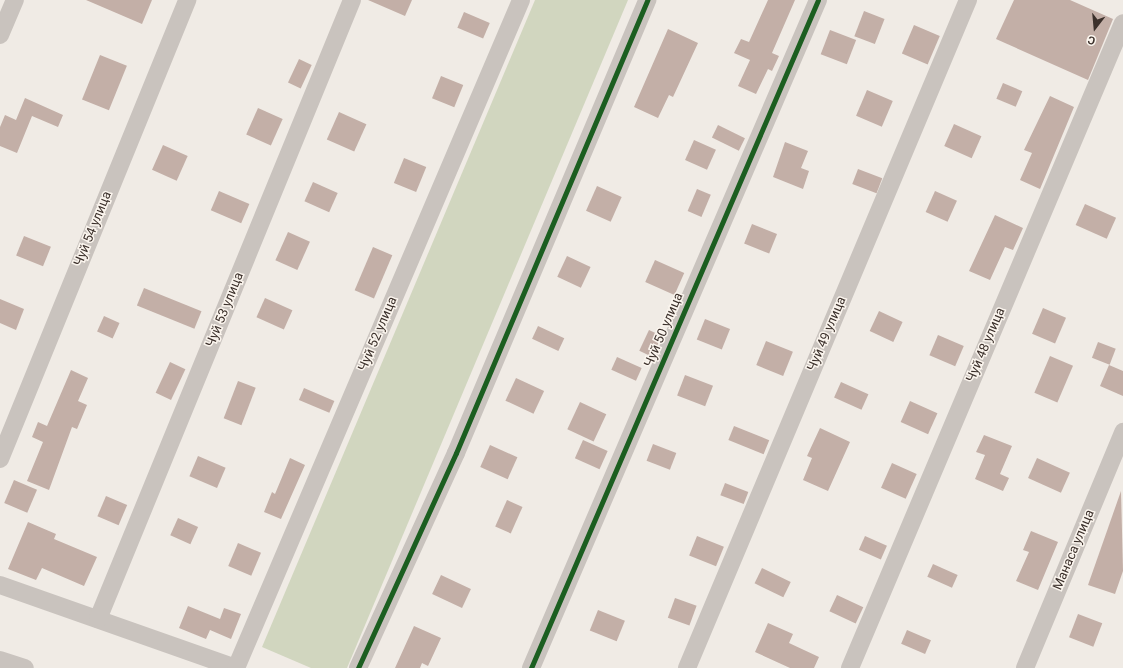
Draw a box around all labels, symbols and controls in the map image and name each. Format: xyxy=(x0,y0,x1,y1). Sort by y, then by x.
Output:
north arrow xyxy=(1075,8,1115,48)
text: С xyxy=(1086,33,1097,47)
street label: Чуй 54 улица xyxy=(71,189,115,269)
street label: Чуй 53 улица xyxy=(203,270,247,350)
street label: Чуй 50 улица xyxy=(641,290,687,370)
street label: Чуй 52 улица xyxy=(355,294,401,374)
street label: Чуй 49 улица xyxy=(804,294,850,374)
street label: Чуй 48 улица xyxy=(963,305,1009,385)
street label: Манаса улица xyxy=(1050,507,1098,593)

